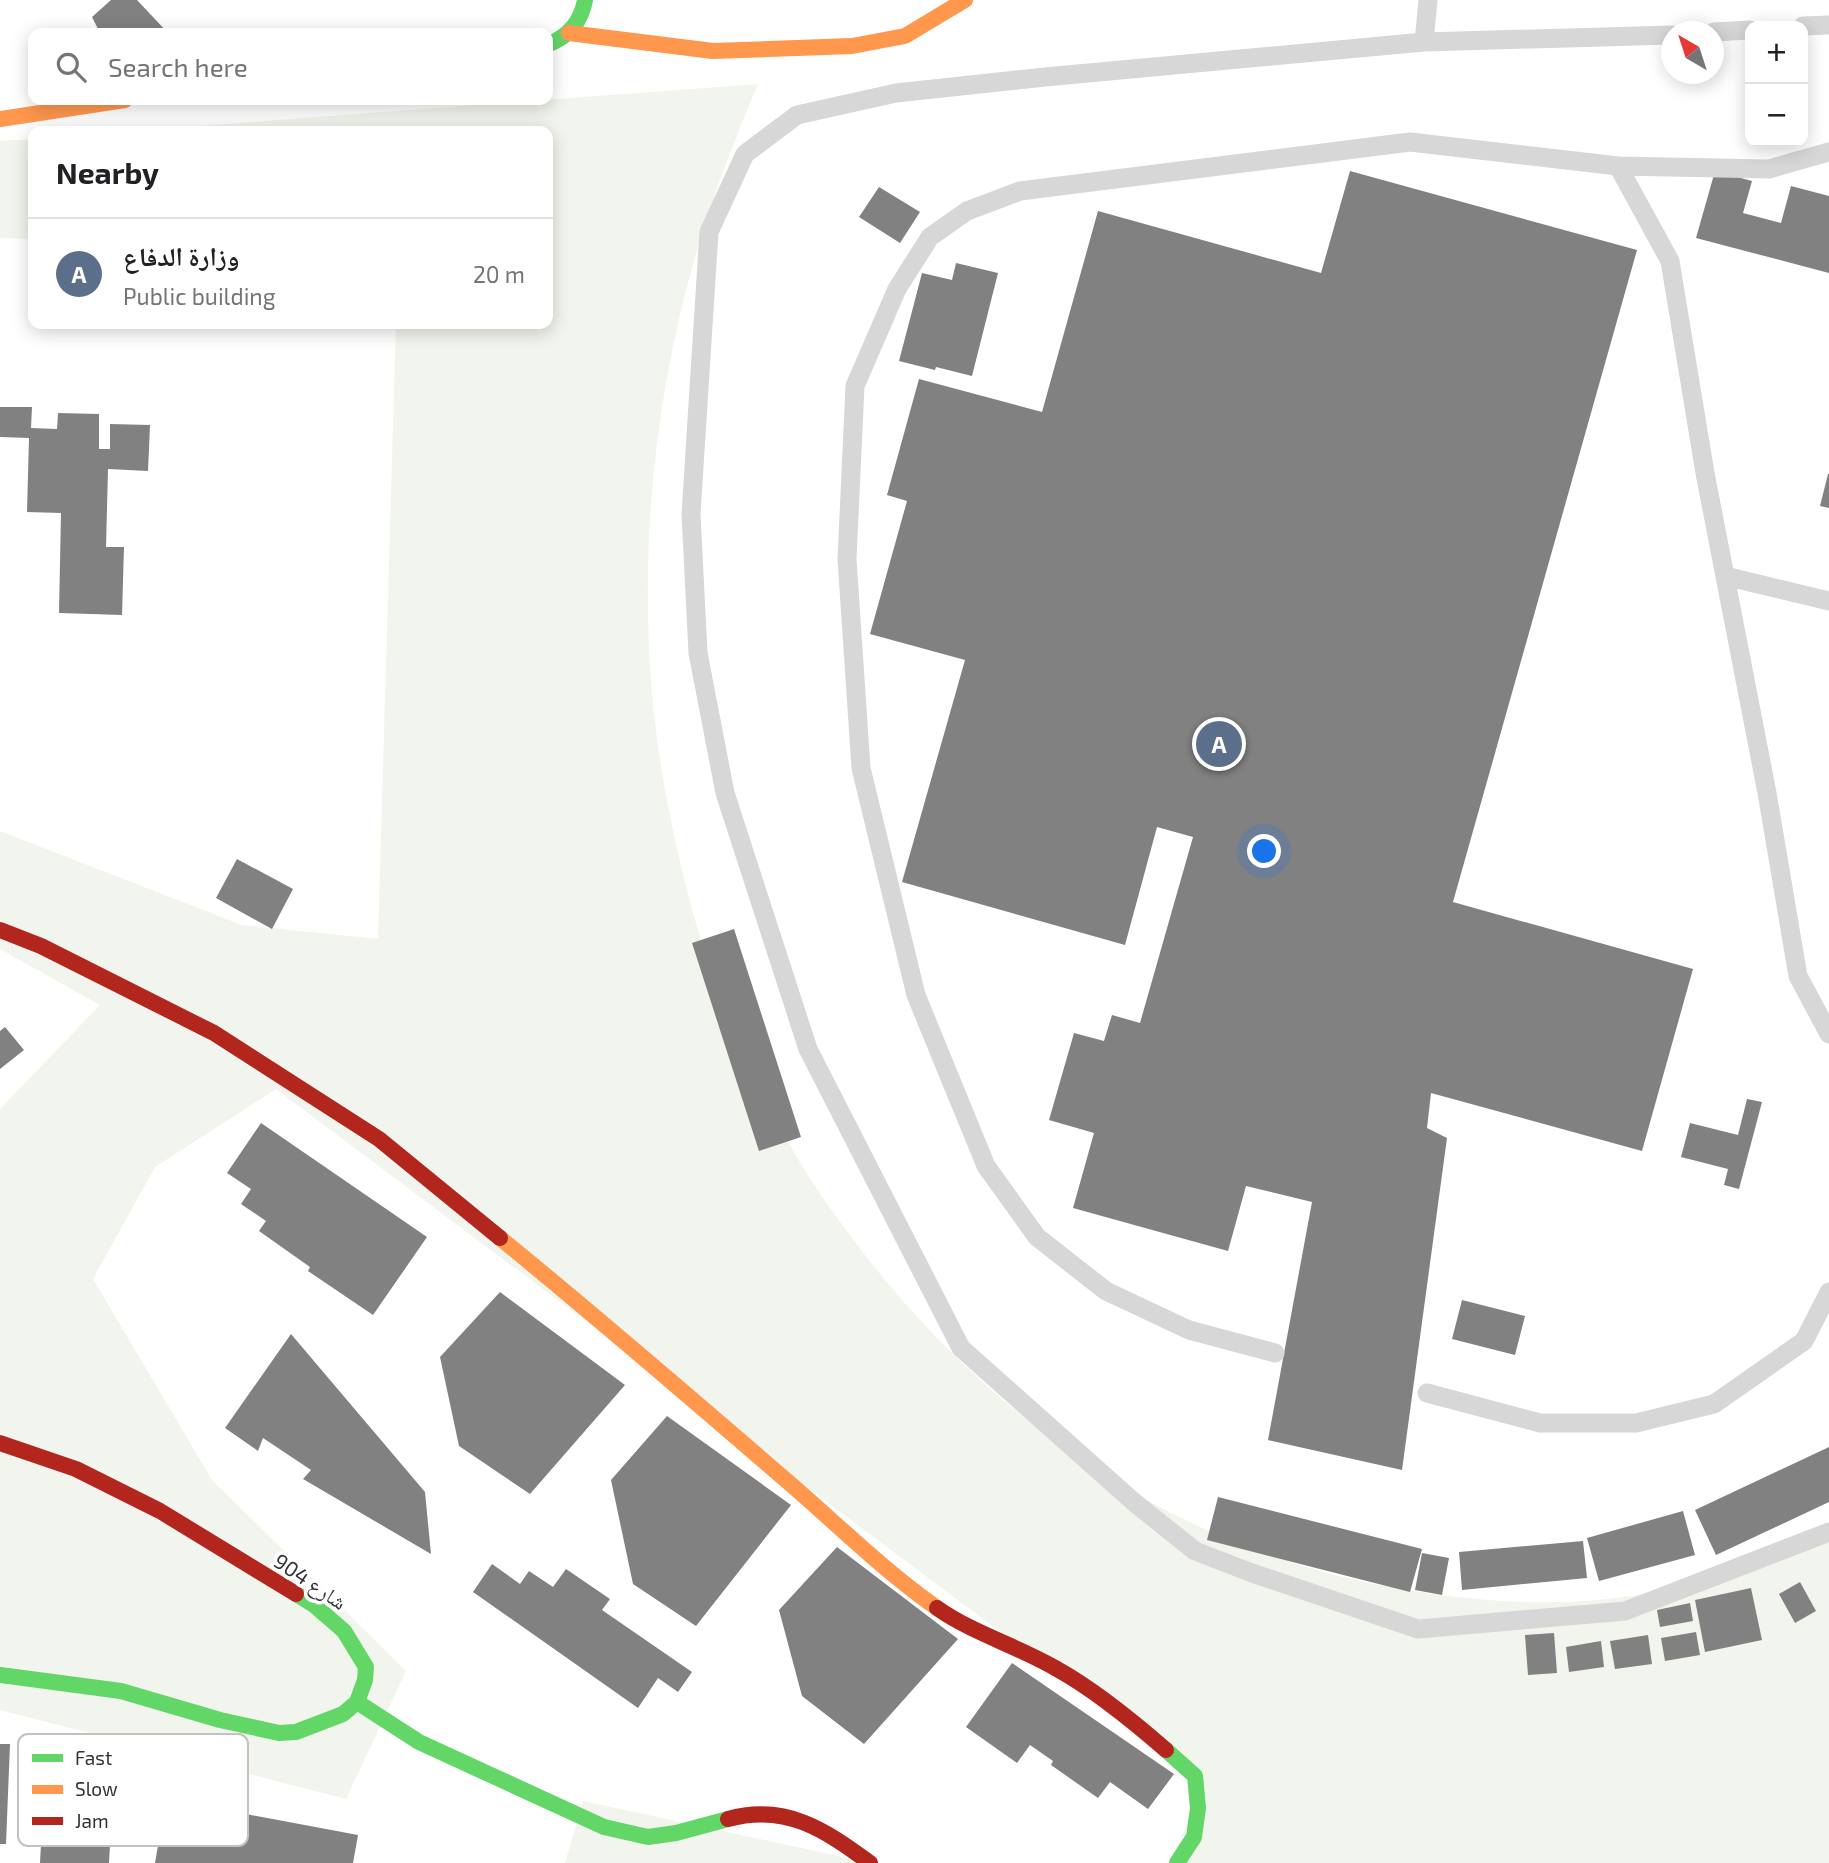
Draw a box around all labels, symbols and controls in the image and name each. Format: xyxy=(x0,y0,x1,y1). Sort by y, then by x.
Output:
north arrow xyxy=(1661,21,1724,84)
map controls xyxy=(1745,21,1808,147)
button: + xyxy=(1745,21,1808,84)
search box xyxy=(28,28,553,105)
icon: search xyxy=(52,48,90,86)
text: Search here xyxy=(108,51,248,82)
button: − xyxy=(1745,84,1808,147)
text: Nearby xyxy=(56,154,159,190)
text: وزارة الدفاع xyxy=(123,240,240,271)
text: A xyxy=(71,260,87,288)
text: 20 m xyxy=(473,260,525,288)
text: Public building xyxy=(123,282,276,310)
pin: A xyxy=(1196,718,1242,770)
your location xyxy=(1247,834,1281,868)
street label: شارع 904 xyxy=(269,1547,352,1616)
legend xyxy=(18,1734,248,1846)
text: Fast xyxy=(75,1746,112,1769)
text: Slow xyxy=(75,1777,118,1800)
text: Jam xyxy=(75,1809,109,1832)

